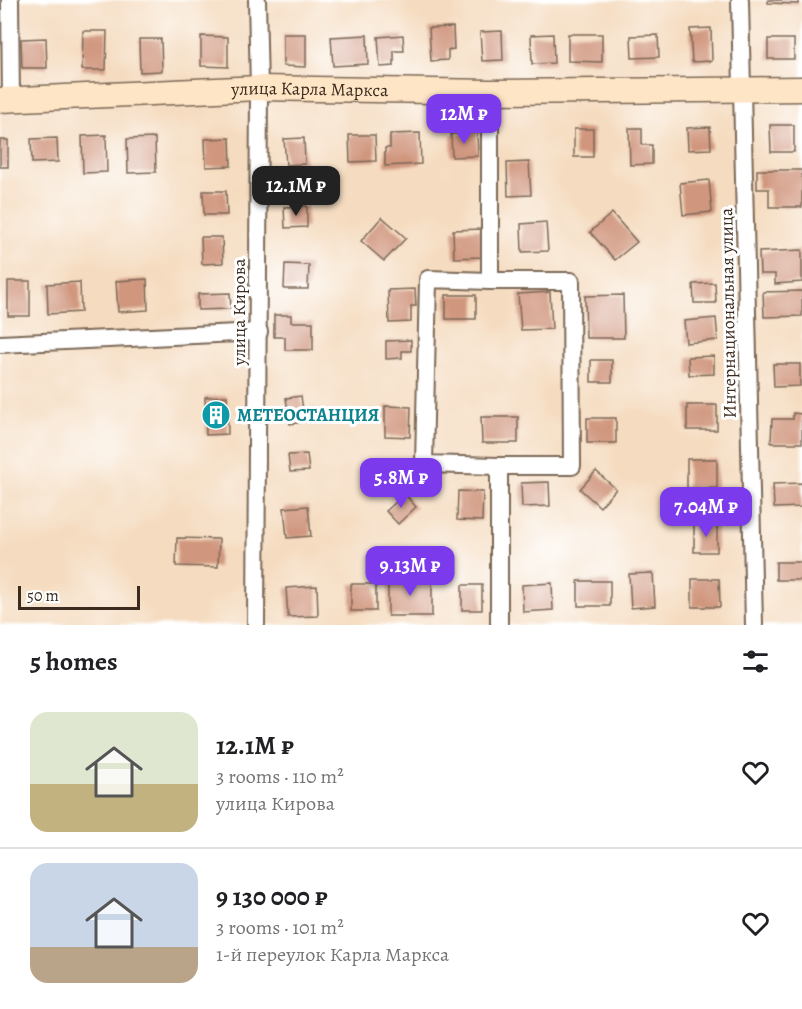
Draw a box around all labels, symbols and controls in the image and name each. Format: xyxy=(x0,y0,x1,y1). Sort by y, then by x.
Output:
street label: улица Карла Маркса xyxy=(230,76,389,102)
pin: 12M ₽ xyxy=(422,94,506,145)
text: 12M ₽ xyxy=(440,100,488,127)
pin: 12.1M ₽ xyxy=(241,166,351,217)
text: 12.1M ₽ xyxy=(266,172,326,199)
street label: Интернациональная улица xyxy=(714,207,742,418)
street label: улица Кирова xyxy=(227,258,251,366)
building icon: МЕТЕОСТАНЦИЯ xyxy=(200,399,232,431)
place label: МЕТЕОСТАНЦИЯ xyxy=(237,403,379,427)
pin: 5.8M ₽ xyxy=(352,458,450,509)
text: 5.8M ₽ xyxy=(374,464,428,491)
pin: 7.04M ₽ xyxy=(651,487,761,538)
text: 7.04M ₽ xyxy=(674,493,738,520)
pin: 9.13M ₽ xyxy=(355,546,465,597)
text: 9.13M ₽ xyxy=(380,552,440,579)
scale bar xyxy=(18,583,140,610)
text: 50 m xyxy=(27,585,59,607)
text: 5 homes xyxy=(30,644,118,679)
icon: filters xyxy=(739,645,772,678)
text: 12.1M ₽ xyxy=(216,728,294,763)
icon: home xyxy=(78,736,150,808)
icon: heart xyxy=(739,756,772,789)
text: 3 rooms · 110 m² xyxy=(216,763,344,790)
text: улица Кирова xyxy=(216,790,335,817)
text: 9 130 000 ₽ xyxy=(216,879,328,914)
icon: home xyxy=(78,887,150,959)
icon: heart xyxy=(739,907,772,940)
text: 3 rooms · 101 m² xyxy=(216,914,344,941)
text: 1-й переулок Карла Маркса xyxy=(216,941,449,968)

